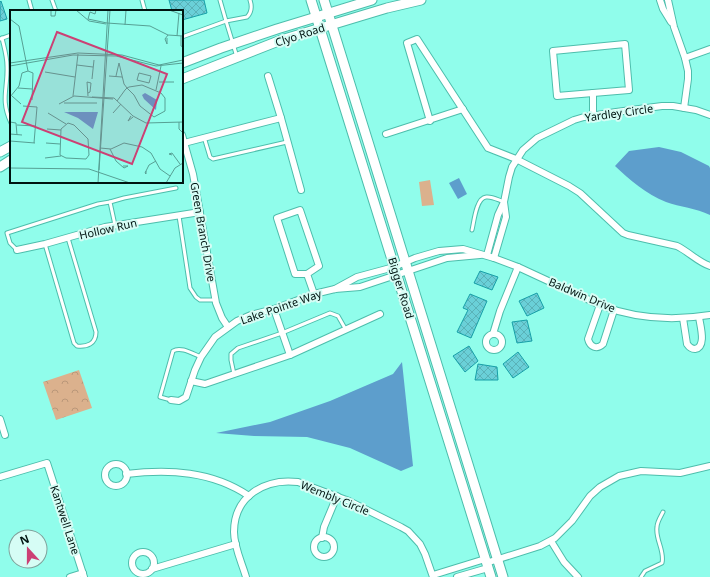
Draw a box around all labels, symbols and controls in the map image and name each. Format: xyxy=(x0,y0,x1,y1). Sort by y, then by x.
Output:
inset map xyxy=(10,10,183,183)
street label: Clyo Road xyxy=(273,19,327,50)
street label: Yardley Circle xyxy=(584,100,654,125)
street label: Green Branch Drive xyxy=(187,181,220,283)
street label: Hollow Run xyxy=(78,215,138,242)
street label: Bigger Road xyxy=(385,255,418,320)
street label: Baldwin Drive xyxy=(546,274,618,315)
street label: Lake Pointe Way xyxy=(238,286,324,327)
street label: Wembly Circle xyxy=(299,477,372,518)
street label: Kantwell Lane xyxy=(47,483,84,556)
north arrow xyxy=(8,529,48,569)
text: N xyxy=(17,531,31,548)

